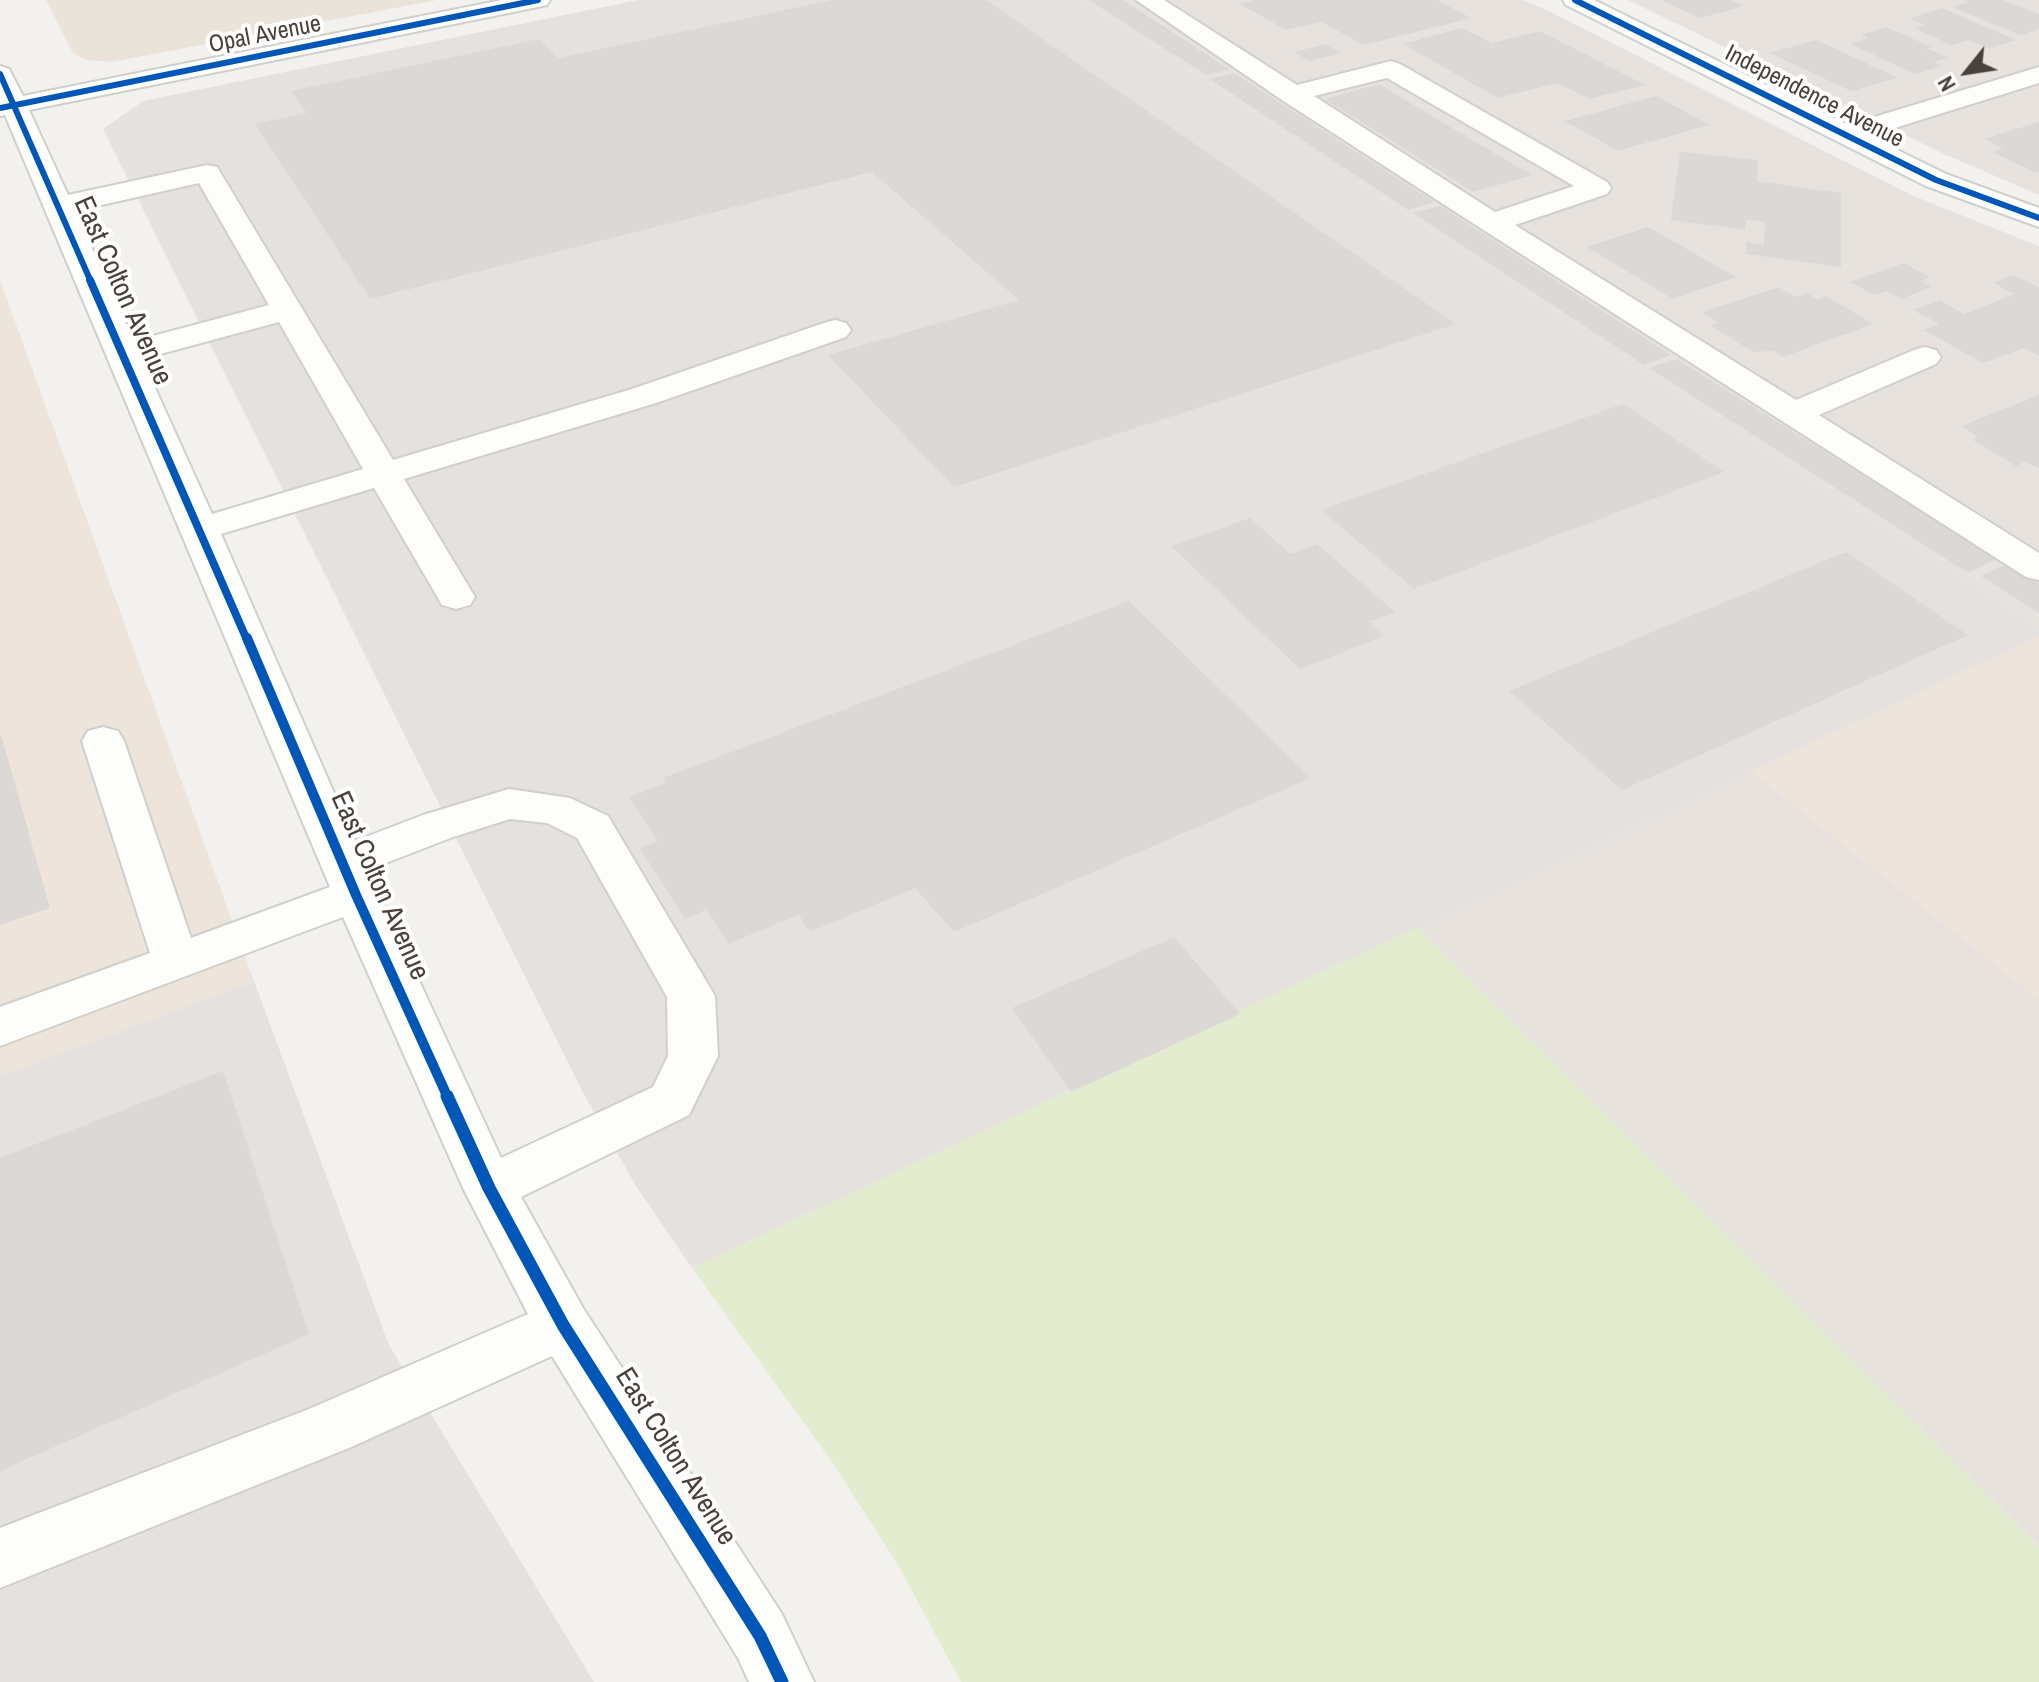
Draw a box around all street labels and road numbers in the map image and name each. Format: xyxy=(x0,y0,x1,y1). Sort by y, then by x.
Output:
street label: Opal Avenue xyxy=(207,10,323,60)
street label: Independence Avenue xyxy=(1720,40,1908,154)
street label: East Colton Avenue xyxy=(65,192,179,390)
street label: East Colton Avenue xyxy=(322,787,436,985)
street label: East Colton Avenue xyxy=(607,1362,743,1552)

